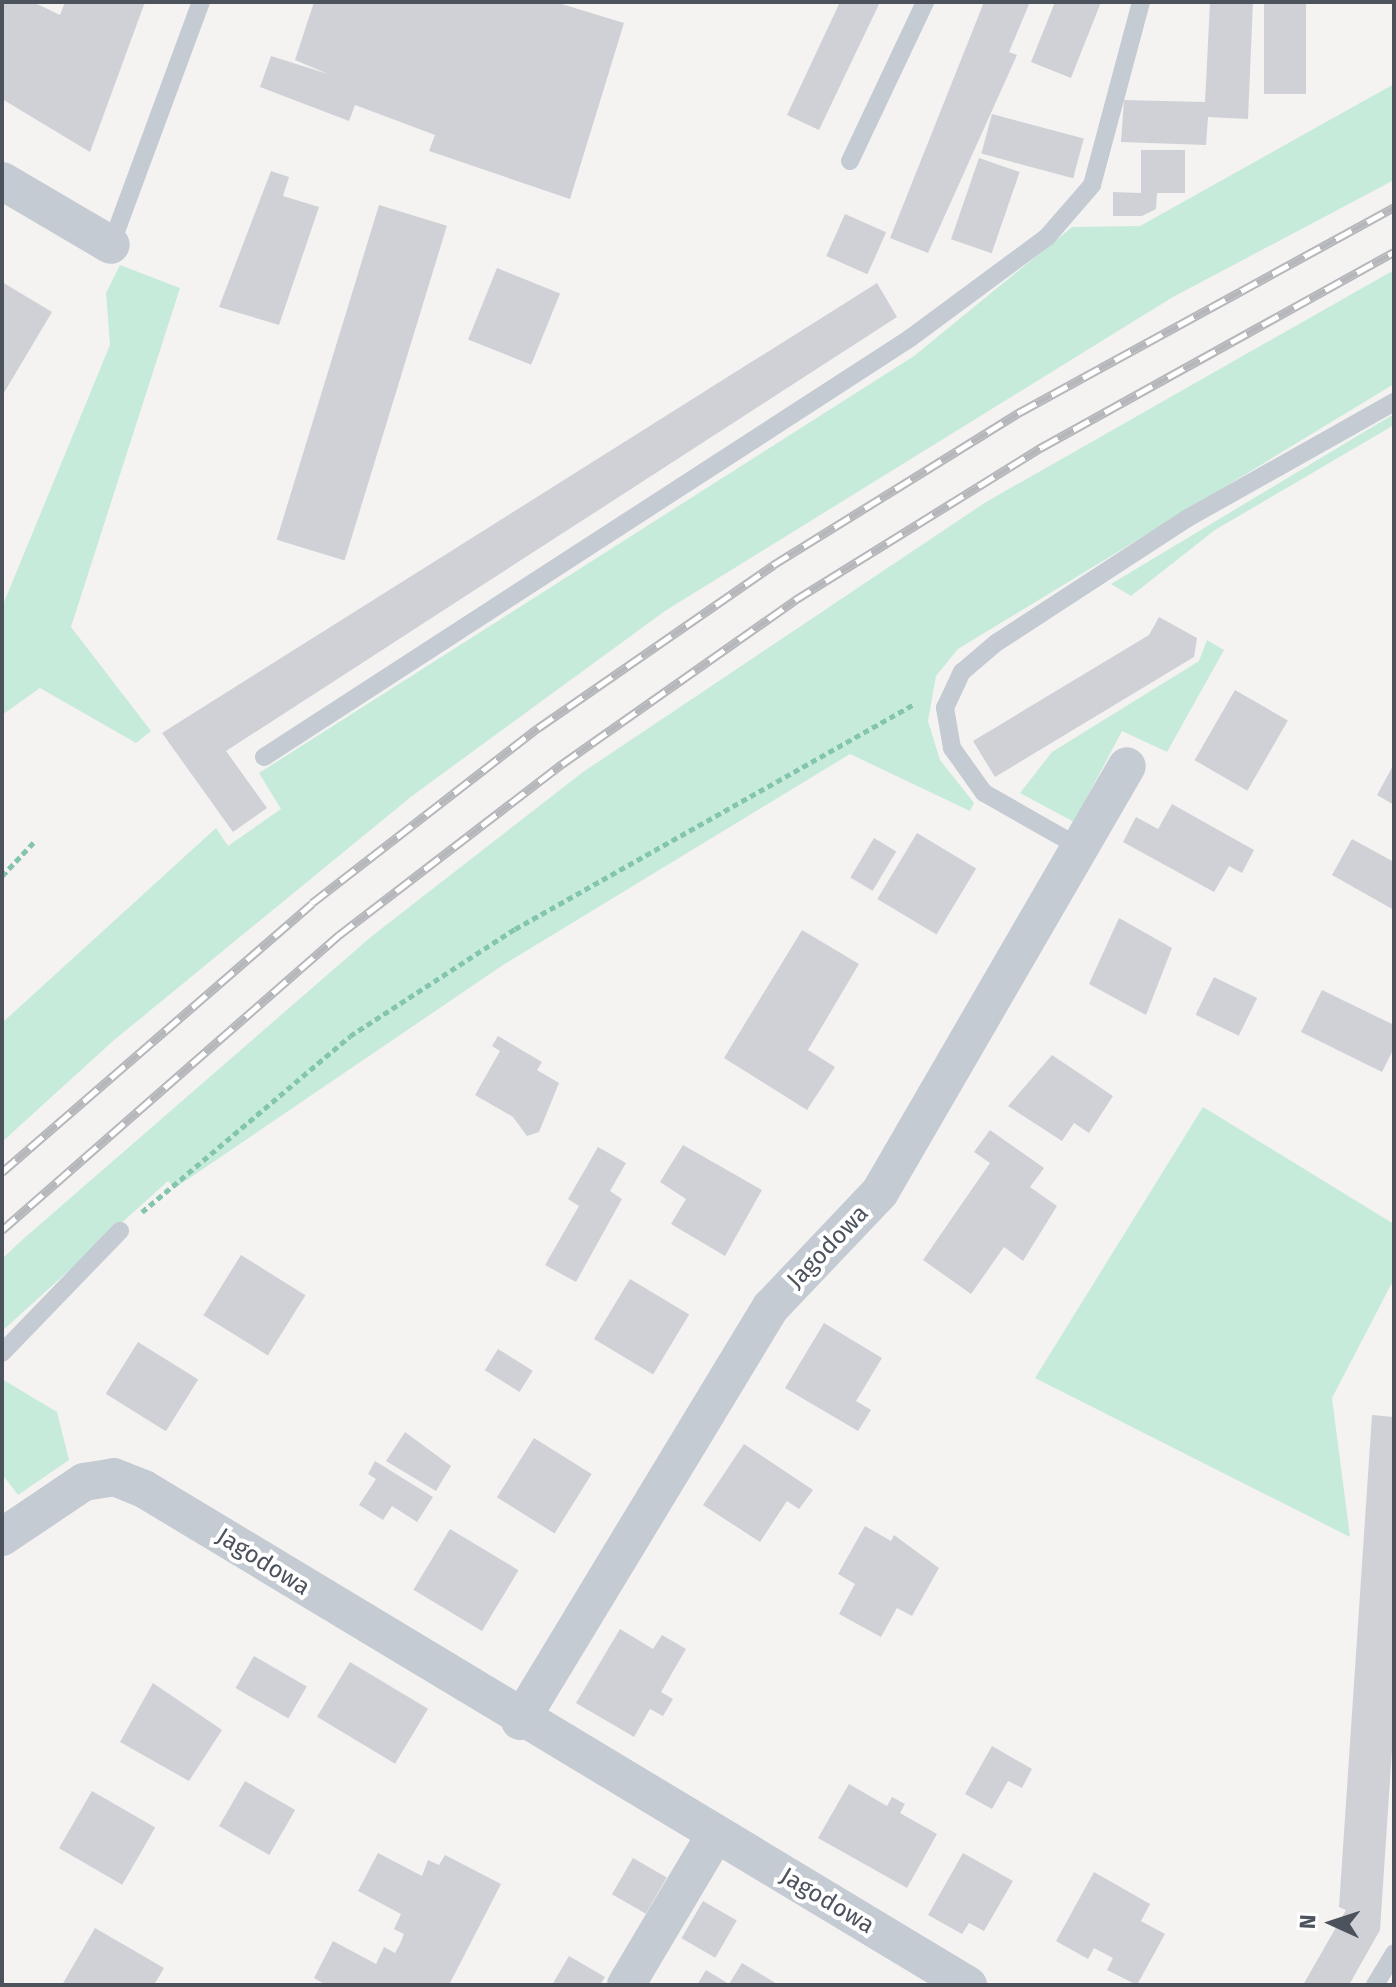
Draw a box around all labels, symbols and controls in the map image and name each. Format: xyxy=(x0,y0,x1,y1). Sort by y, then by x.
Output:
street label: Jagodowa xyxy=(781,1199,875,1295)
street label: Jagodowa xyxy=(211,1522,315,1602)
street label: Jagodowa xyxy=(775,1862,879,1940)
north arrow xyxy=(1292,1883,1372,1963)
text: N xyxy=(1294,1914,1321,1930)

